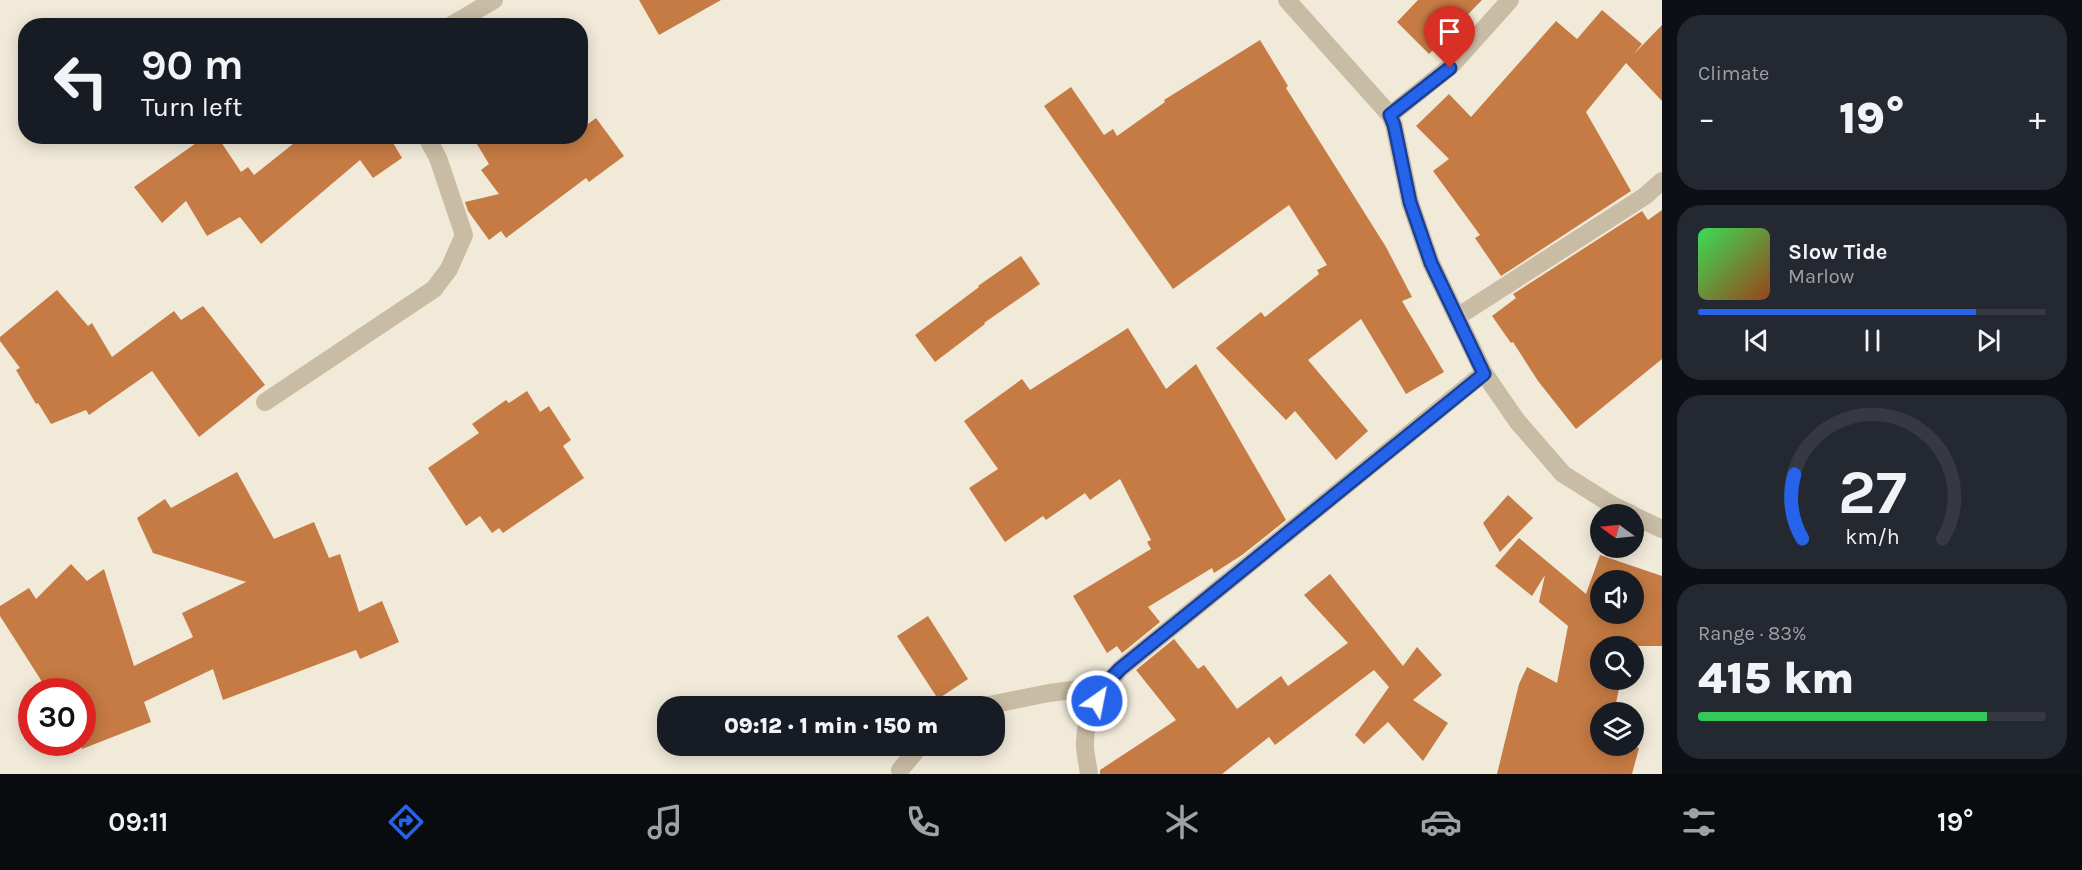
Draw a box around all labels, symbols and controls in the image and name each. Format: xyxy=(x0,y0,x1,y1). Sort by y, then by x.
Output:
pin xyxy=(1424,6,1475,68)
icon: arrive xyxy=(1433,15,1466,48)
text: 90 m xyxy=(141,40,244,90)
icon: left xyxy=(42,42,120,120)
text: Climate xyxy=(1698,62,1769,85)
text: Turn left xyxy=(141,91,242,123)
text: 19° xyxy=(1839,92,1905,144)
text: − xyxy=(1698,99,1715,137)
text: + xyxy=(2029,99,2046,137)
text: Slow Tide xyxy=(1788,239,1888,265)
text: Marlow xyxy=(1788,265,1854,288)
icon: previous xyxy=(1740,324,1773,357)
icon: pause xyxy=(1856,324,1889,357)
icon: next xyxy=(1972,324,2005,357)
text: 27 xyxy=(1838,456,1906,529)
north arrow xyxy=(1590,504,1644,558)
map controls xyxy=(1590,504,1644,756)
text: km/h xyxy=(1845,524,1899,549)
button: sound xyxy=(1590,570,1644,624)
text: Range · 83% xyxy=(1698,622,1807,645)
button: search xyxy=(1590,636,1644,690)
text: 415 km xyxy=(1698,652,1854,704)
position arrow xyxy=(1065,669,1129,733)
speed limit sign: 30 xyxy=(18,678,96,756)
button: layers xyxy=(1590,702,1644,756)
text: 09:12 · 1 min · 150 m xyxy=(724,713,938,739)
icon: directions xyxy=(385,801,427,843)
icon: music xyxy=(644,801,686,843)
icon: phone xyxy=(902,801,944,843)
icon: climate xyxy=(1161,801,1203,843)
icon: car xyxy=(1420,801,1462,843)
icon: filters xyxy=(1678,801,1720,843)
text: 09:11 xyxy=(108,806,168,838)
text: 19° xyxy=(1937,806,1974,838)

